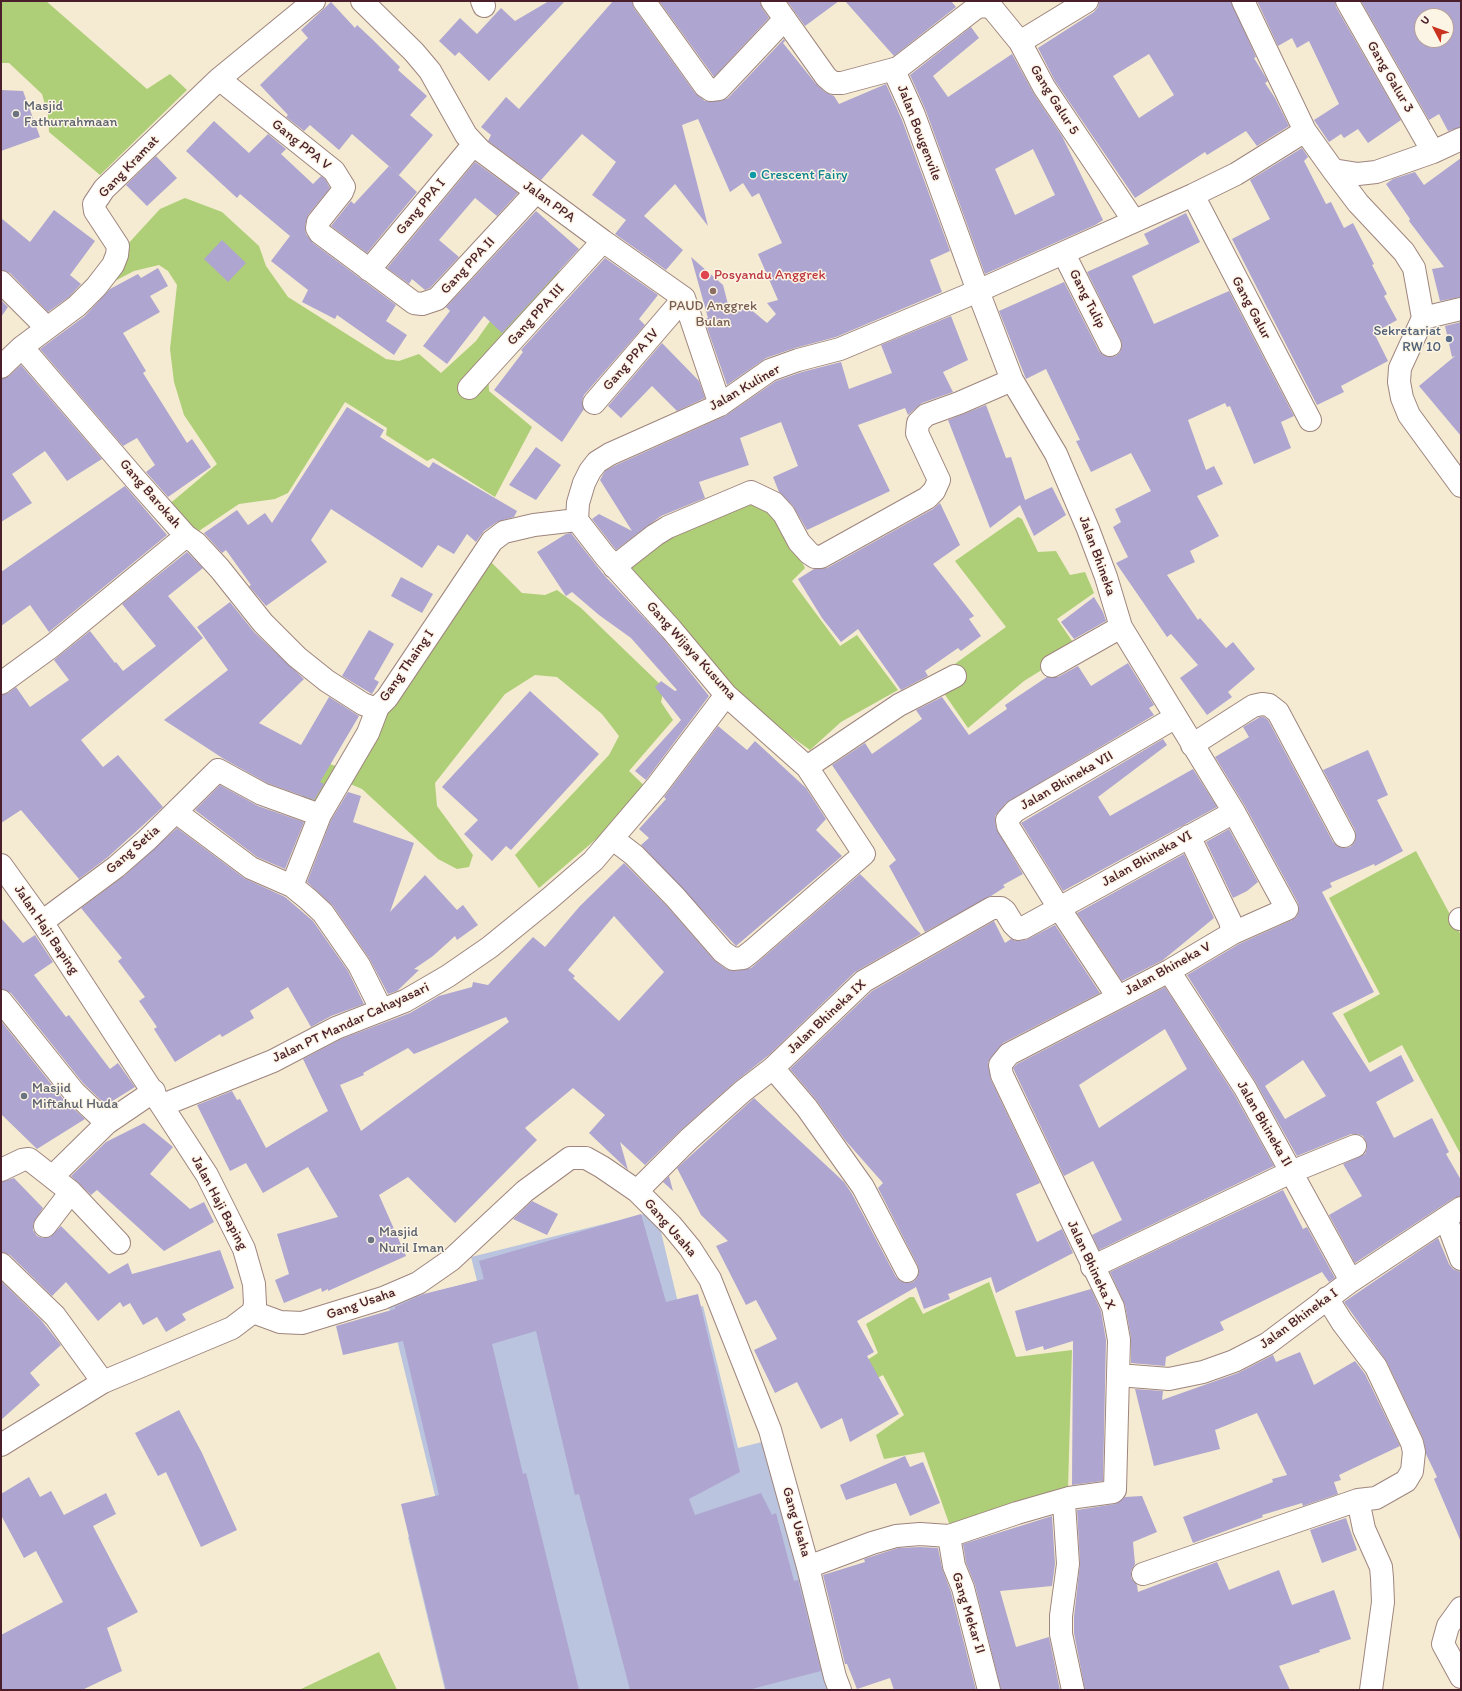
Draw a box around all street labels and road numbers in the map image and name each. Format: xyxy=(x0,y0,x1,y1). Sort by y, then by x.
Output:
street label: Gang Galur 3 xyxy=(1363,38,1417,116)
street label: Gang Galur 5 xyxy=(1026,62,1082,138)
street label: Jalan Bougenvile xyxy=(893,83,945,183)
street label: Gang PPA V xyxy=(268,116,334,174)
street label: Gang Kramat xyxy=(95,132,163,202)
street label: Gang PPA I xyxy=(393,175,449,239)
street label: Jalan PPA xyxy=(520,177,578,227)
street label: Gang PPA II xyxy=(437,234,499,298)
street label: Gang Tulip xyxy=(1065,267,1109,331)
street label: Gang Galur xyxy=(1227,274,1275,342)
street label: Gang PPA III xyxy=(504,281,568,349)
street label: Gang PPA IV xyxy=(600,326,662,394)
street label: Jalan Kuliner xyxy=(707,361,783,415)
street label: Gang Barokah xyxy=(115,456,185,532)
street label: Jalan Bhineka xyxy=(1075,514,1119,598)
street label: Gang Wijaya Kusuma xyxy=(642,598,740,704)
street label: Gang Thaing I xyxy=(376,627,438,705)
street label: Jalan Bhineka VII xyxy=(1018,748,1116,814)
street label: Gang Setia xyxy=(103,822,163,878)
street label: Jalan Bhineka VI xyxy=(1099,827,1195,891)
street label: Jalan Haji Baping xyxy=(10,882,82,978)
street label: Jalan Bhineka V xyxy=(1122,939,1214,999)
street label: Jalan Bhineka IX xyxy=(784,976,870,1058)
street label: Jalan PT Mandar Cahayasari xyxy=(270,979,432,1067)
street label: Jalan Bhineka II xyxy=(1233,1078,1295,1170)
street label: Jalan Haji Baping xyxy=(187,1153,251,1253)
street label: Gang Usaha xyxy=(640,1195,700,1261)
street label: Jalan Bhineka X xyxy=(1063,1218,1119,1312)
street label: Gang Usaha xyxy=(324,1284,398,1324)
street label: Jalan Bhineka I xyxy=(1257,1285,1341,1353)
street label: Gang Usaha xyxy=(778,1485,814,1559)
street label: Gang Mekar II xyxy=(948,1570,988,1656)

